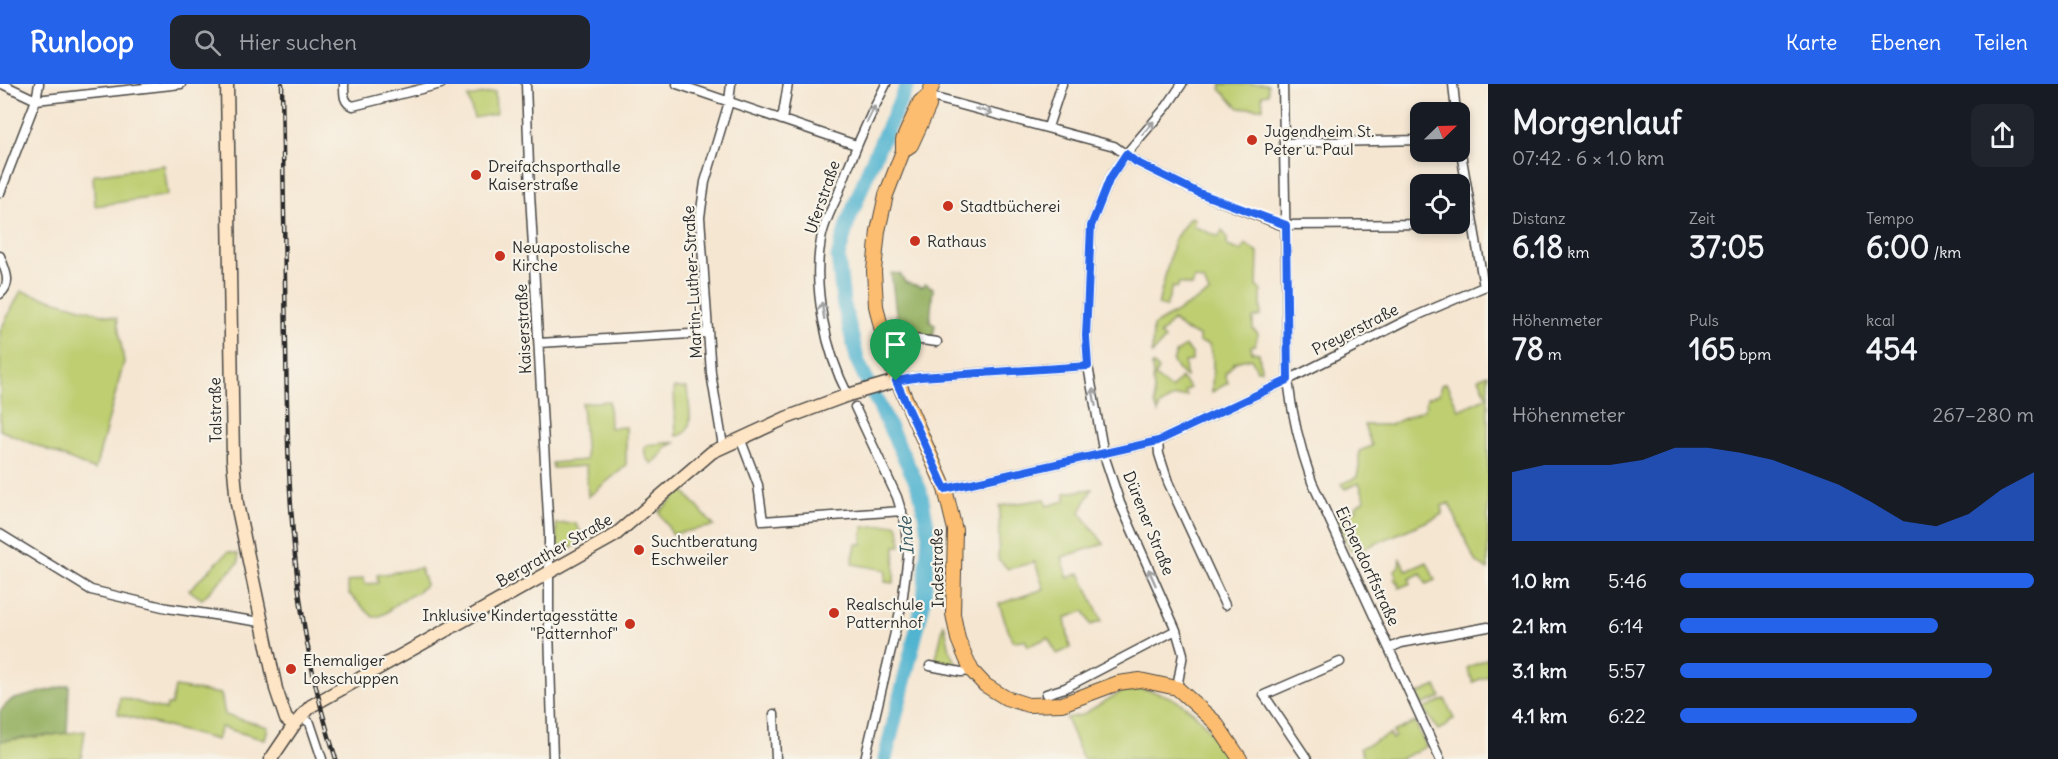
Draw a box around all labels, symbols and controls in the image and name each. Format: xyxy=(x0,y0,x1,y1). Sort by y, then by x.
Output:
search box xyxy=(170,15,590,69)
text: Runloop xyxy=(30,24,134,60)
icon: search xyxy=(191,26,224,59)
text: Hier suchen xyxy=(239,28,357,56)
text: Karte xyxy=(1786,29,1837,56)
text: Ebenen xyxy=(1870,29,1941,56)
text: Teilen xyxy=(1974,29,2028,56)
text: Morgenlauf xyxy=(1512,101,1682,143)
north arrow xyxy=(1410,102,1470,162)
map controls xyxy=(1410,102,1470,234)
button: share xyxy=(1971,104,2034,167)
one-way arrow xyxy=(865,106,877,124)
one-way arrow xyxy=(974,106,993,117)
one-way arrow xyxy=(1142,120,1155,136)
place label: Jugendheim St. Peter u. Paul xyxy=(1264,121,1374,159)
marker: Jugendheim St. Peter u. Paul xyxy=(1245,133,1259,147)
text: 07:42 · 6 × 1.0 km xyxy=(1512,145,1665,170)
place label: Dreifachsporthalle Kaiserstraße xyxy=(488,156,621,194)
street label: Uferstraße xyxy=(800,158,844,236)
marker: Dreifachsporthalle Kaiserstraße xyxy=(469,168,483,182)
button: locate xyxy=(1410,174,1470,234)
place label: Stadtbücherei xyxy=(960,196,1060,216)
marker: Stadtbücherei xyxy=(941,199,955,213)
street label: Martin-Luther-Straße xyxy=(678,205,706,359)
text: Distanz xyxy=(1512,208,1566,228)
text: Zeit xyxy=(1689,208,1715,228)
text: Tempo xyxy=(1866,208,1914,228)
text: 6.18 xyxy=(1512,228,1564,266)
text: 37:05 xyxy=(1689,228,1765,266)
text: 6:00 xyxy=(1866,228,1930,266)
place label: Rathaus xyxy=(927,231,987,251)
marker: Rathaus xyxy=(908,234,922,248)
place label: Neuapostolische Kirche xyxy=(512,237,630,275)
text: km xyxy=(1564,242,1590,262)
text: /km xyxy=(1930,242,1961,262)
marker: Neuapostolische Kirche xyxy=(493,249,507,263)
street label: Kaiserstraße xyxy=(511,283,535,375)
street label: Preyerstraße xyxy=(1309,299,1401,359)
one-way arrow xyxy=(817,302,828,322)
text: Höhenmeter xyxy=(1512,310,1603,330)
text: Puls xyxy=(1689,310,1719,330)
text: kcal xyxy=(1866,310,1895,330)
pin xyxy=(870,319,921,381)
icon: arrive xyxy=(879,328,912,361)
text: 78 xyxy=(1512,330,1544,368)
text: 165 xyxy=(1689,330,1735,368)
text: 454 xyxy=(1866,330,1918,368)
text: m xyxy=(1544,344,1562,364)
text: bpm xyxy=(1735,344,1771,364)
street label: Talstraße xyxy=(204,377,226,443)
one-way arrow xyxy=(1088,388,1099,408)
text: Höhenmeter xyxy=(1512,402,1625,427)
text: 267–280 m xyxy=(1932,402,2034,427)
street label: Dürener Straße xyxy=(1119,468,1179,578)
street label: Eichendorffstraße xyxy=(1332,503,1404,629)
street label: Bergrather Straße xyxy=(493,509,615,591)
water label: Inde xyxy=(893,515,919,556)
street label: Indestraße xyxy=(926,528,948,608)
place label: Suchtberatung Eschweiler xyxy=(651,531,758,569)
marker: Suchtberatung Eschweiler xyxy=(632,543,646,557)
one-way arrow xyxy=(1146,568,1157,586)
text: 1.0 km xyxy=(1512,568,1570,593)
text: 5:46 xyxy=(1608,568,1647,593)
place label: Realschule Patternhof xyxy=(846,594,924,632)
place label: Inklusive Kindertagesstätte "Patternhof" xyxy=(422,605,618,643)
marker: Realschule Patternhof xyxy=(827,606,841,620)
text: 2.1 km xyxy=(1512,613,1567,638)
text: 6:14 xyxy=(1608,613,1644,638)
marker: Inklusive Kindertagesstätte "Patternhof" xyxy=(623,617,637,631)
place label: Ehemaliger Lokschuppen xyxy=(303,650,399,688)
text: 3.1 km xyxy=(1512,658,1567,683)
text: 5:57 xyxy=(1608,658,1645,683)
marker: Ehemaliger Lokschuppen xyxy=(284,662,298,676)
text: 4.1 km xyxy=(1512,703,1567,728)
text: 6:22 xyxy=(1608,703,1646,728)

